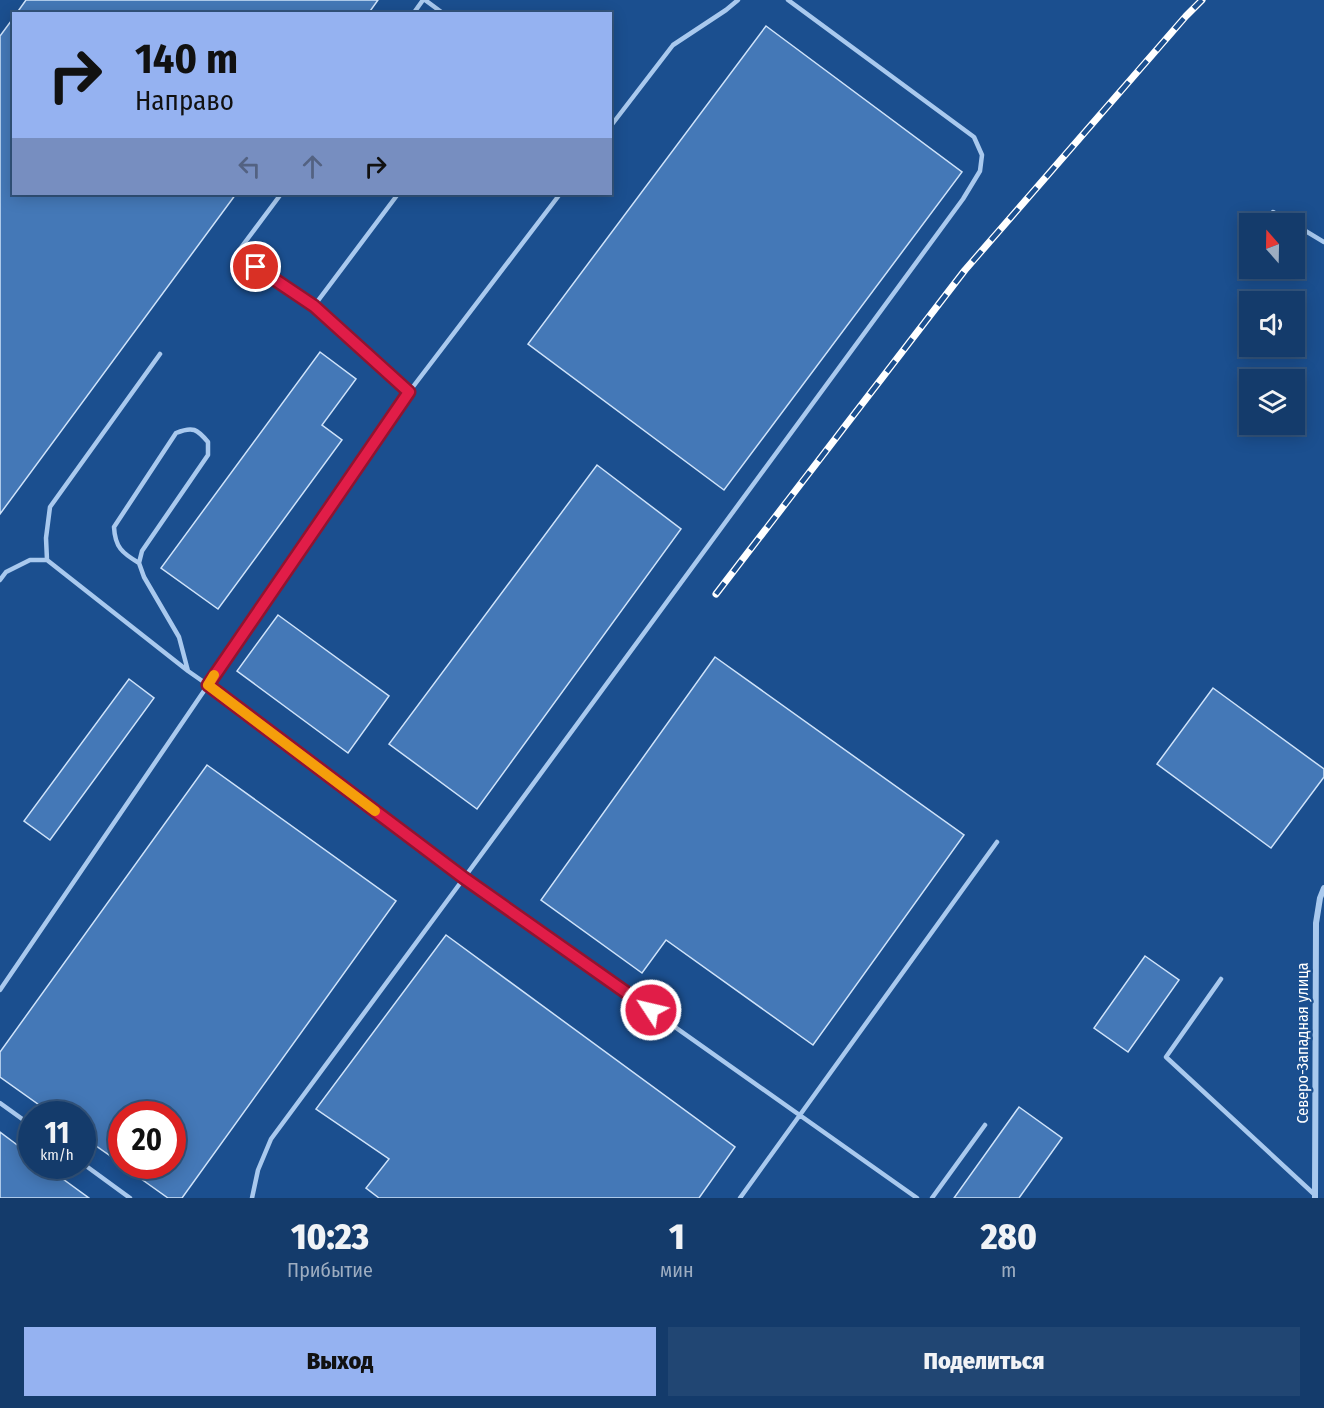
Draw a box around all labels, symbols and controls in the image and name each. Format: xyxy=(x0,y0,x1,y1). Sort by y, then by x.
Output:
text: 140 m xyxy=(135,34,238,84)
icon: right xyxy=(36,36,114,114)
text: Направо xyxy=(135,85,234,117)
icon: left xyxy=(233,150,266,183)
icon: ahead xyxy=(296,150,329,183)
icon: right xyxy=(359,150,392,183)
north arrow xyxy=(1239,213,1305,279)
map controls xyxy=(1239,213,1305,435)
pin xyxy=(230,241,281,292)
icon: arrive xyxy=(239,250,272,283)
button: sound xyxy=(1239,291,1305,357)
button: layers xyxy=(1239,369,1305,435)
street label: Северо-Западная улица xyxy=(1293,962,1312,1124)
position arrow xyxy=(619,978,683,1042)
speed limit sign: 20 xyxy=(108,1101,186,1179)
text: 11 xyxy=(45,1115,69,1151)
text: km/h xyxy=(40,1146,74,1164)
text: 10:23 xyxy=(291,1215,369,1259)
text: 1 xyxy=(669,1215,685,1259)
text: 280 xyxy=(981,1215,1037,1259)
text: Прибытие xyxy=(287,1258,373,1282)
text: мин xyxy=(660,1258,694,1282)
text: m xyxy=(1001,1258,1016,1282)
button: Выход xyxy=(24,1327,656,1396)
button: Поделиться xyxy=(668,1327,1300,1396)

